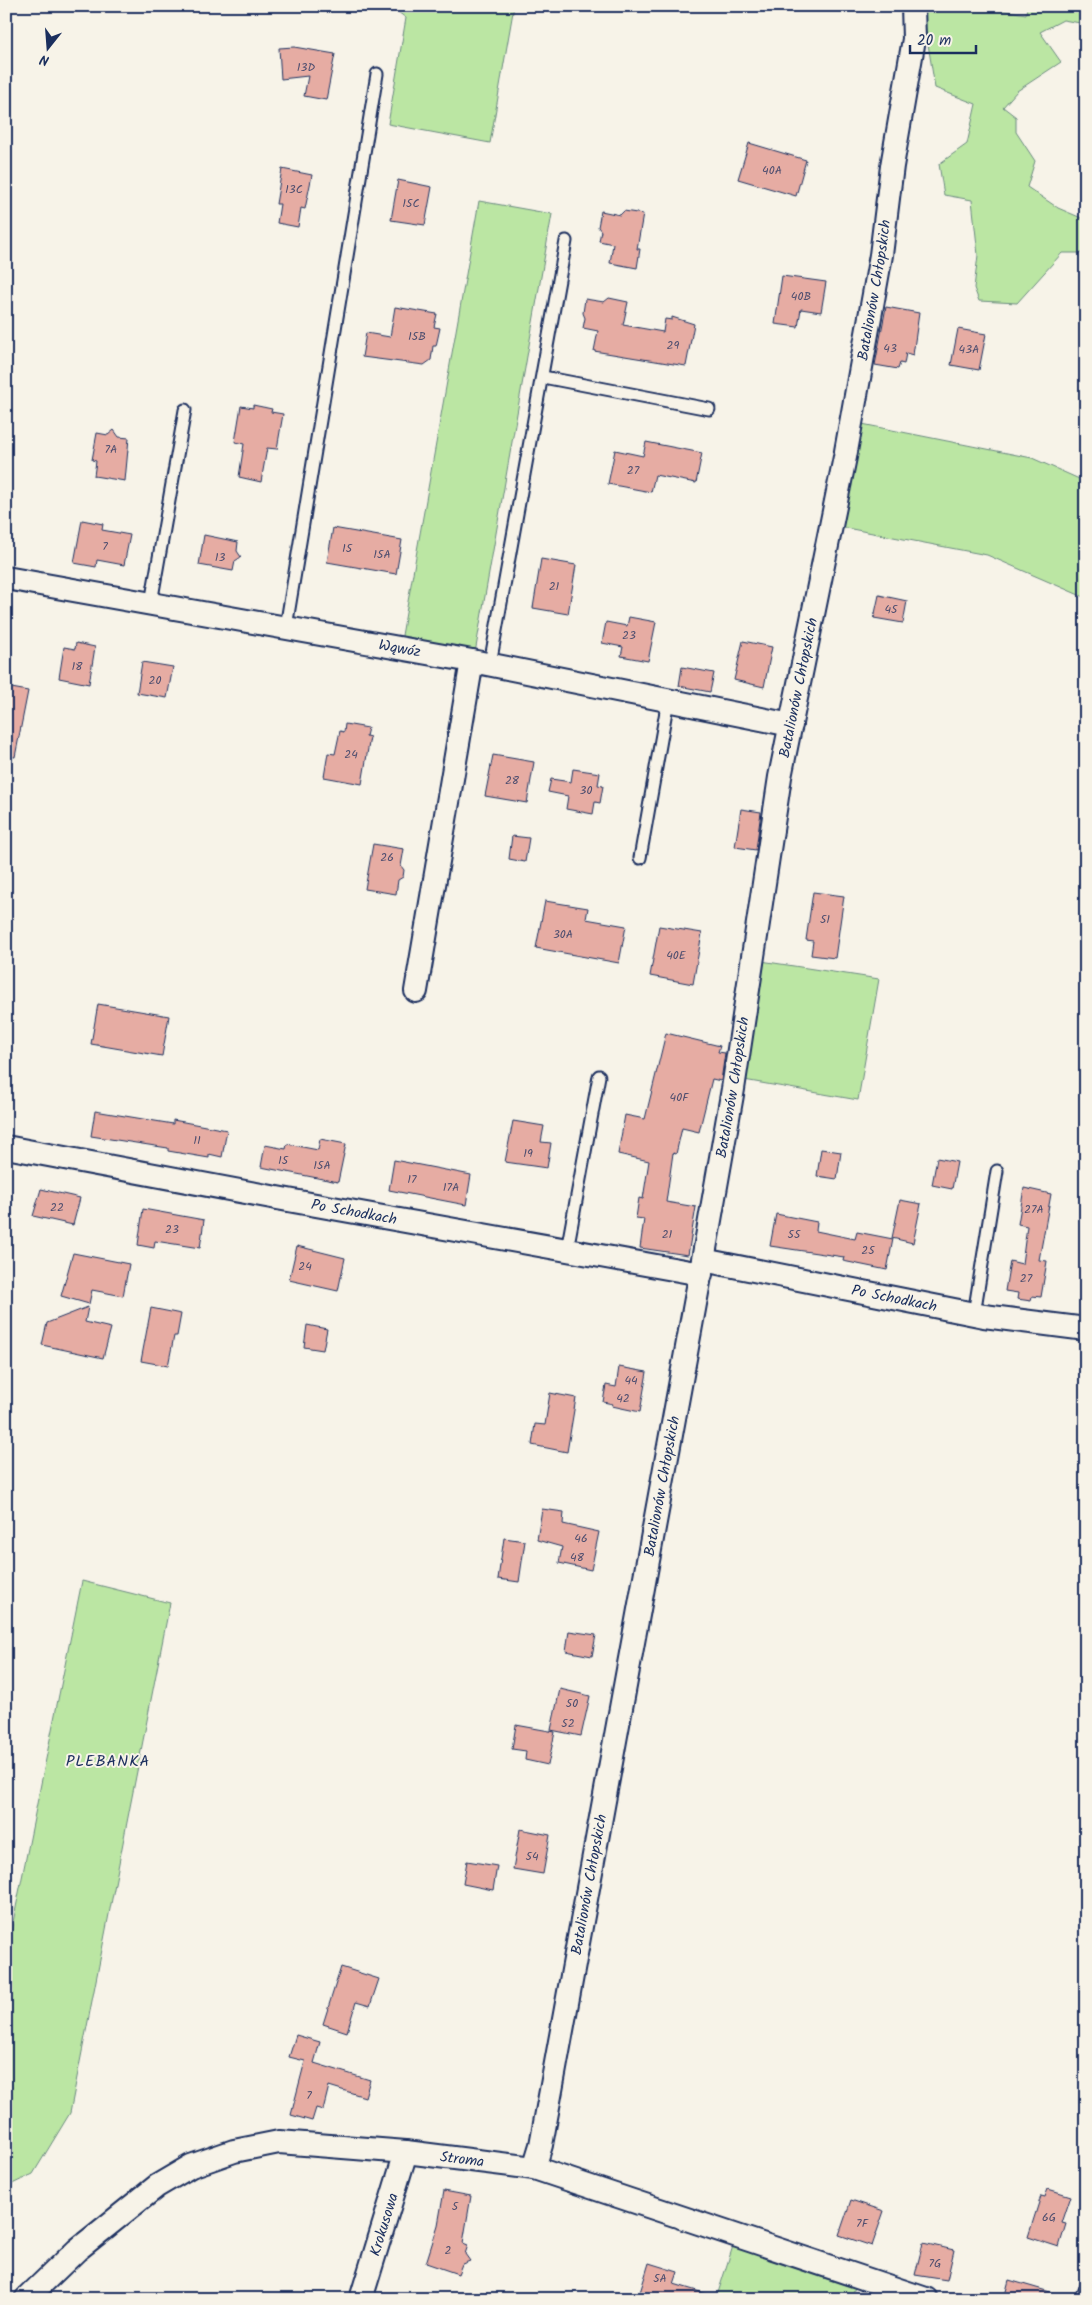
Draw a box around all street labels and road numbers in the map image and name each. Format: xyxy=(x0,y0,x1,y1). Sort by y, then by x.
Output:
street label: Batalionów Chłopskich xyxy=(851,218,898,363)
street label: Batalionów Chłopskich xyxy=(773,616,825,760)
street label: Wąwóz xyxy=(377,634,423,665)
street label: Batalionów Chłopskich xyxy=(710,1015,757,1160)
street label: Po Schodkach xyxy=(309,1193,399,1232)
street label: Po Schodkach xyxy=(849,1279,939,1319)
street label: Batalionów Chłopskich xyxy=(638,1414,687,1558)
street label: Batalionów Chłopskich xyxy=(565,1812,614,1957)
street label: Stroma xyxy=(438,2145,486,2175)
street label: Krokusowa xyxy=(364,2190,406,2259)

